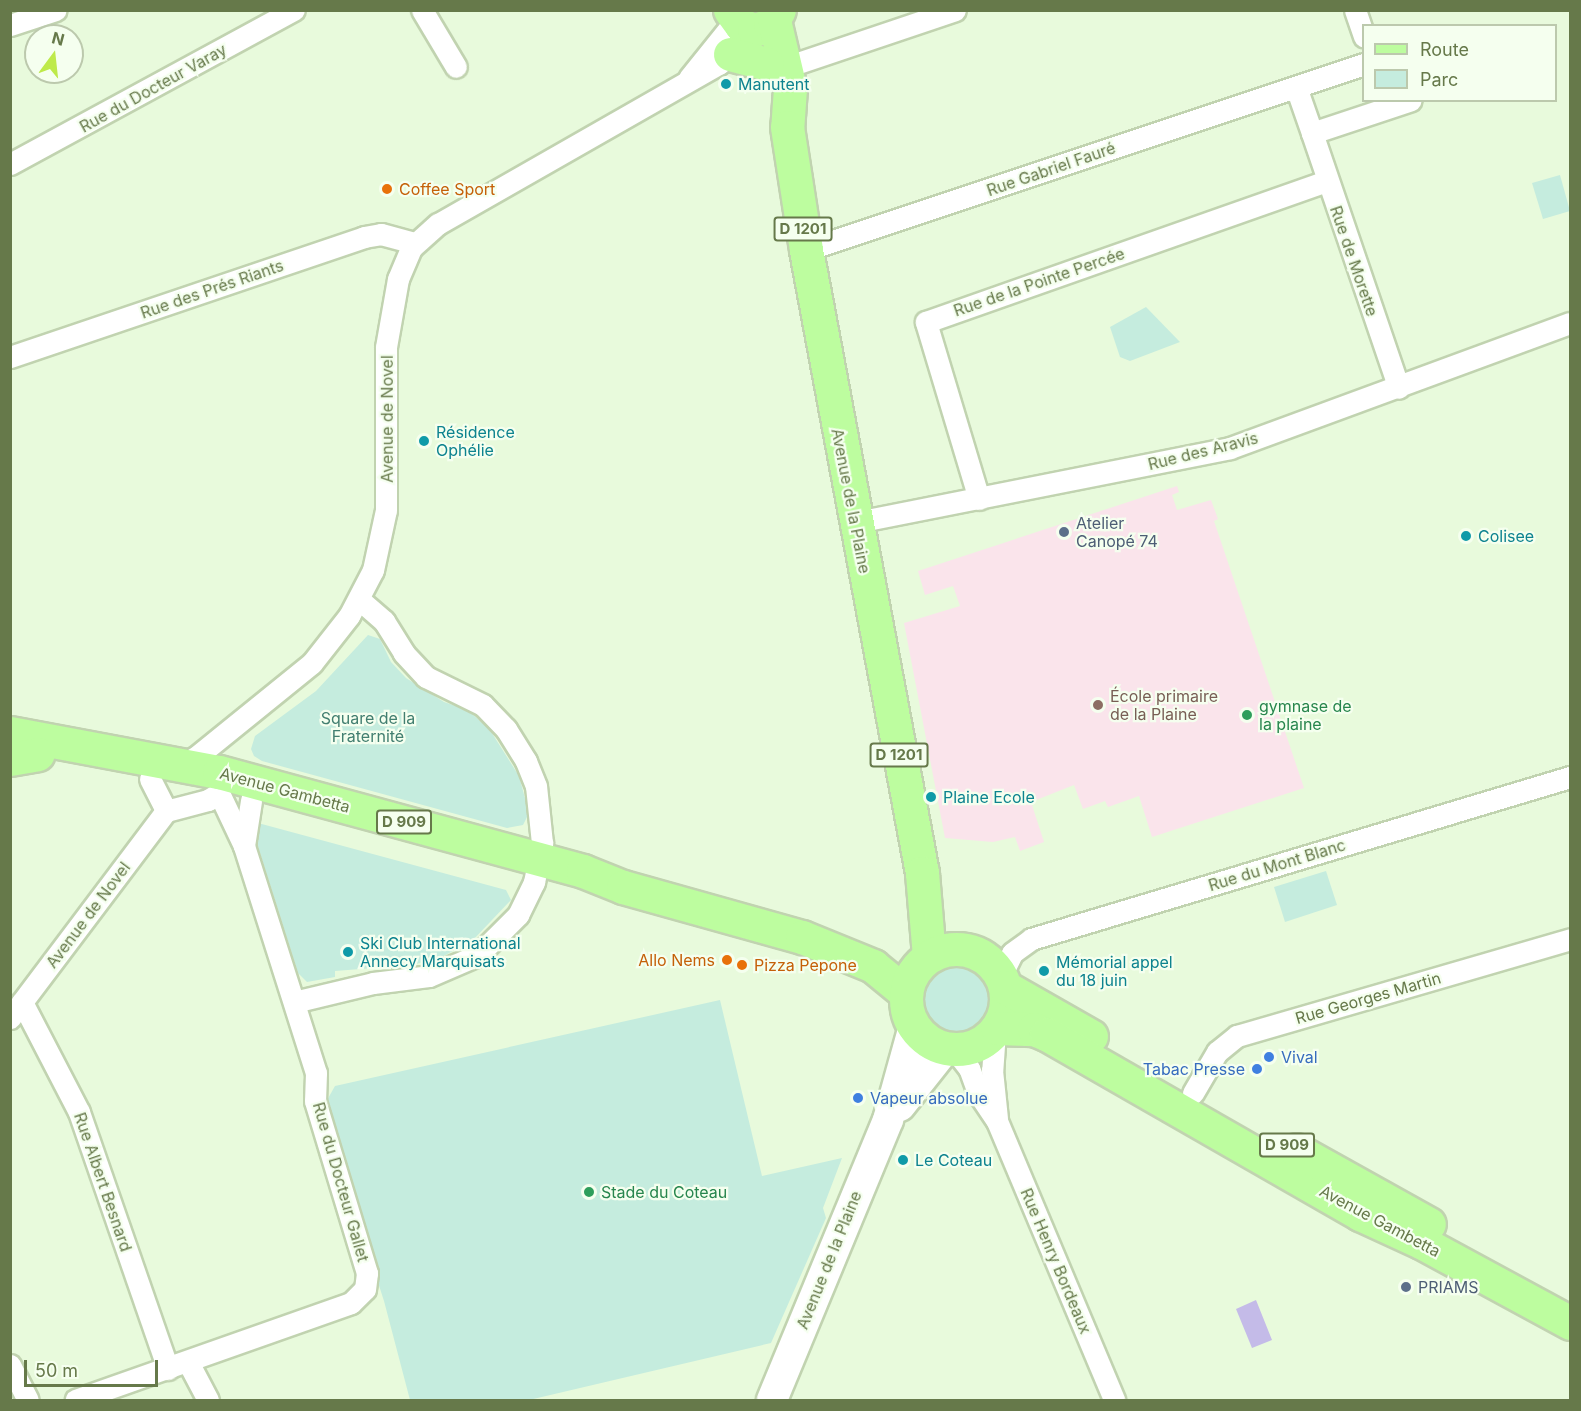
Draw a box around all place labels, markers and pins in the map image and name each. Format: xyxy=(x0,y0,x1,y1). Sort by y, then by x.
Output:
place label: Manutent xyxy=(738,74,809,94)
marker: Manutent xyxy=(719,77,733,91)
place label: Coffee Sport xyxy=(399,179,495,199)
marker: Coffee Sport xyxy=(380,182,394,196)
place label: Résidence Ophélie xyxy=(436,422,515,460)
marker: Résidence Ophélie xyxy=(417,434,431,448)
place label: Atelier Canopé 74 xyxy=(1076,513,1158,551)
marker: Atelier Canopé 74 xyxy=(1057,525,1071,539)
place label: Colisee xyxy=(1478,526,1534,546)
marker: Colisee xyxy=(1459,529,1473,543)
place label: École primaire de la Plaine xyxy=(1110,686,1218,724)
place label: gymnase de la plaine xyxy=(1259,696,1352,734)
marker: École primaire de la Plaine xyxy=(1091,698,1105,712)
marker: gymnase de la plaine xyxy=(1240,708,1254,722)
place label: Plaine Ecole xyxy=(943,787,1035,807)
marker: Plaine Ecole xyxy=(924,790,938,804)
place label: Ski Club International Annecy Marquisats xyxy=(360,933,521,971)
marker: Ski Club International Annecy Marquisats xyxy=(341,945,355,959)
place label: Allo Nems xyxy=(638,950,715,970)
place label: Mémorial appel du 18 juin xyxy=(1056,952,1173,990)
marker: Allo Nems xyxy=(720,953,734,967)
place label: Pizza Pepone xyxy=(754,955,857,975)
marker: Pizza Pepone xyxy=(735,958,749,972)
marker: Mémorial appel du 18 juin xyxy=(1037,964,1051,978)
place label: Vival xyxy=(1281,1047,1318,1067)
marker: Vival xyxy=(1262,1050,1276,1064)
place label: Tabac Presse xyxy=(1143,1059,1245,1079)
marker: Tabac Presse xyxy=(1250,1062,1264,1076)
place label: Vapeur absolue xyxy=(870,1088,988,1108)
marker: Vapeur absolue xyxy=(851,1091,865,1105)
place label: Le Coteau xyxy=(915,1150,992,1170)
marker: Le Coteau xyxy=(896,1153,910,1167)
place label: Stade du Coteau xyxy=(601,1182,727,1202)
marker: Stade du Coteau xyxy=(582,1185,596,1199)
place label: PRIAMS xyxy=(1418,1277,1479,1297)
marker: PRIAMS xyxy=(1399,1280,1413,1294)

